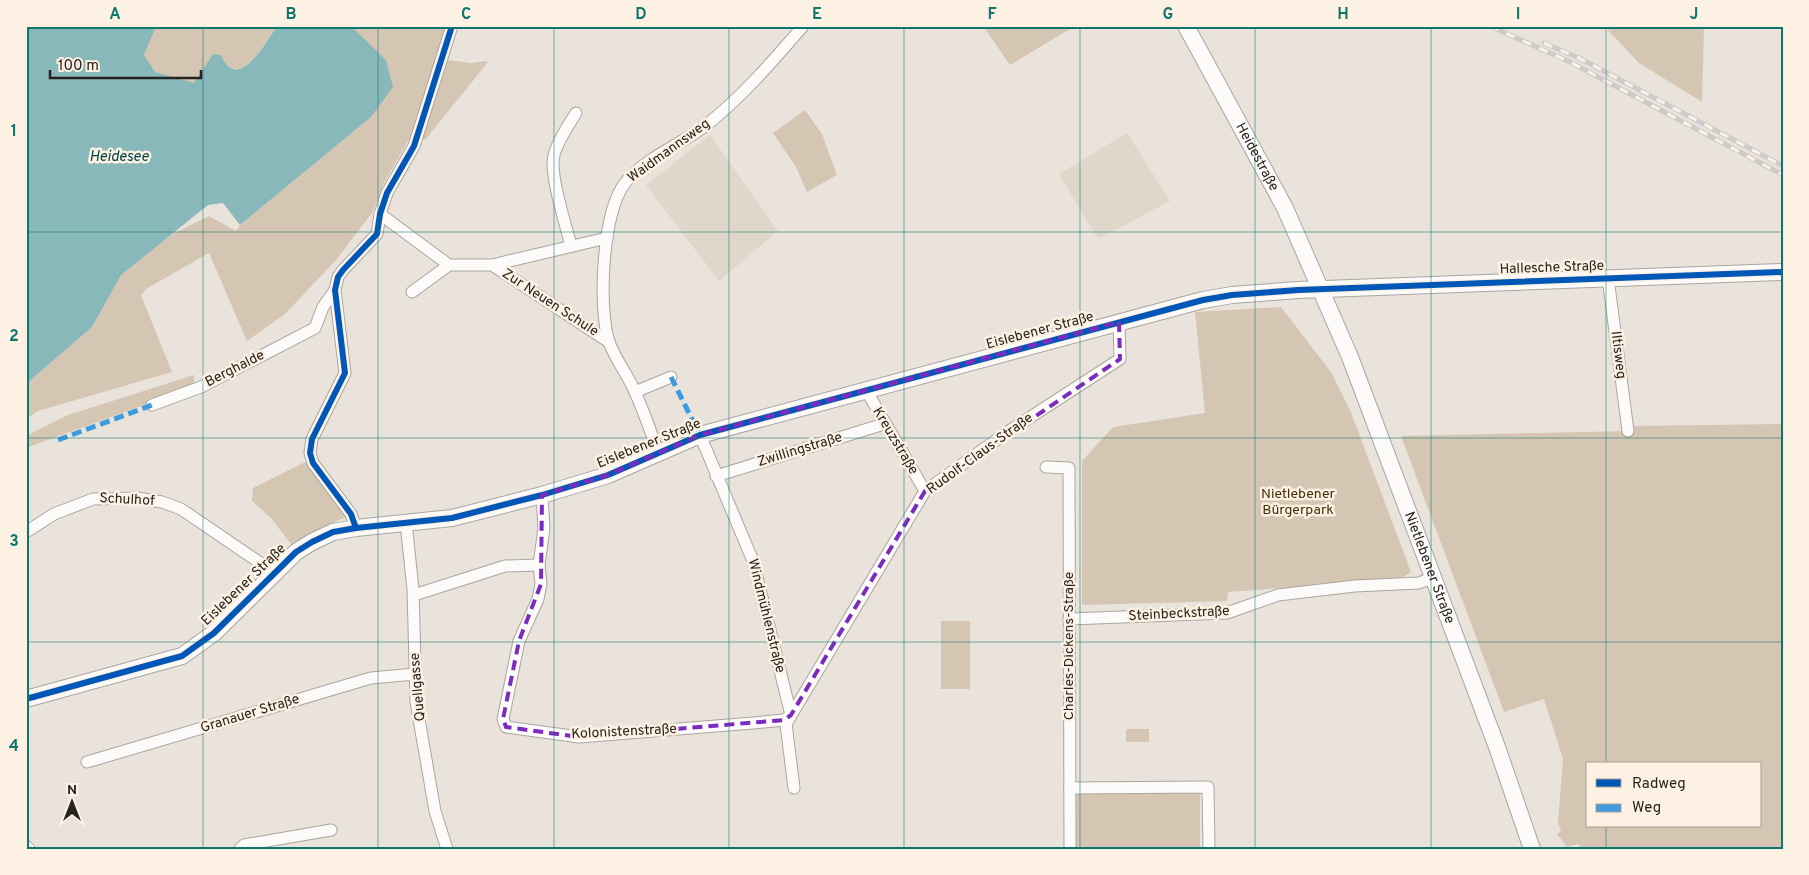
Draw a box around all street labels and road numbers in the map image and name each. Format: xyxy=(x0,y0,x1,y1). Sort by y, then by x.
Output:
street label: Waidmannsweg xyxy=(625,115,713,187)
street label: Heidestraße xyxy=(1232,120,1283,194)
street label: Hallesche Straße xyxy=(1499,258,1605,278)
street label: Zur Neuen Schule xyxy=(498,265,602,341)
street label: Eislebener Straße xyxy=(984,308,1096,354)
street label: Iltisweg xyxy=(1607,330,1629,380)
street label: Berghalde xyxy=(202,347,268,391)
street label: Kreuzstraße xyxy=(868,404,922,478)
street label: Rudolf-Claus-Straße xyxy=(924,410,1036,498)
street label: Eislebener Straße xyxy=(594,415,704,473)
street label: Zwillingstraße xyxy=(756,429,844,471)
street label: Schulhof xyxy=(99,490,155,510)
street label: Nietlebener Straße xyxy=(1401,509,1458,626)
street label: Eislebener Straße xyxy=(198,540,290,630)
street label: Windmühlenstraße xyxy=(744,557,788,675)
street label: Charles-Dickens-Straße xyxy=(1061,572,1078,720)
street label: Steinbeckstraße xyxy=(1128,603,1230,625)
street label: Quellgasse xyxy=(407,652,429,722)
street label: Granauer Straße xyxy=(198,691,302,737)
street label: Kolonistenstraße xyxy=(571,721,677,743)

